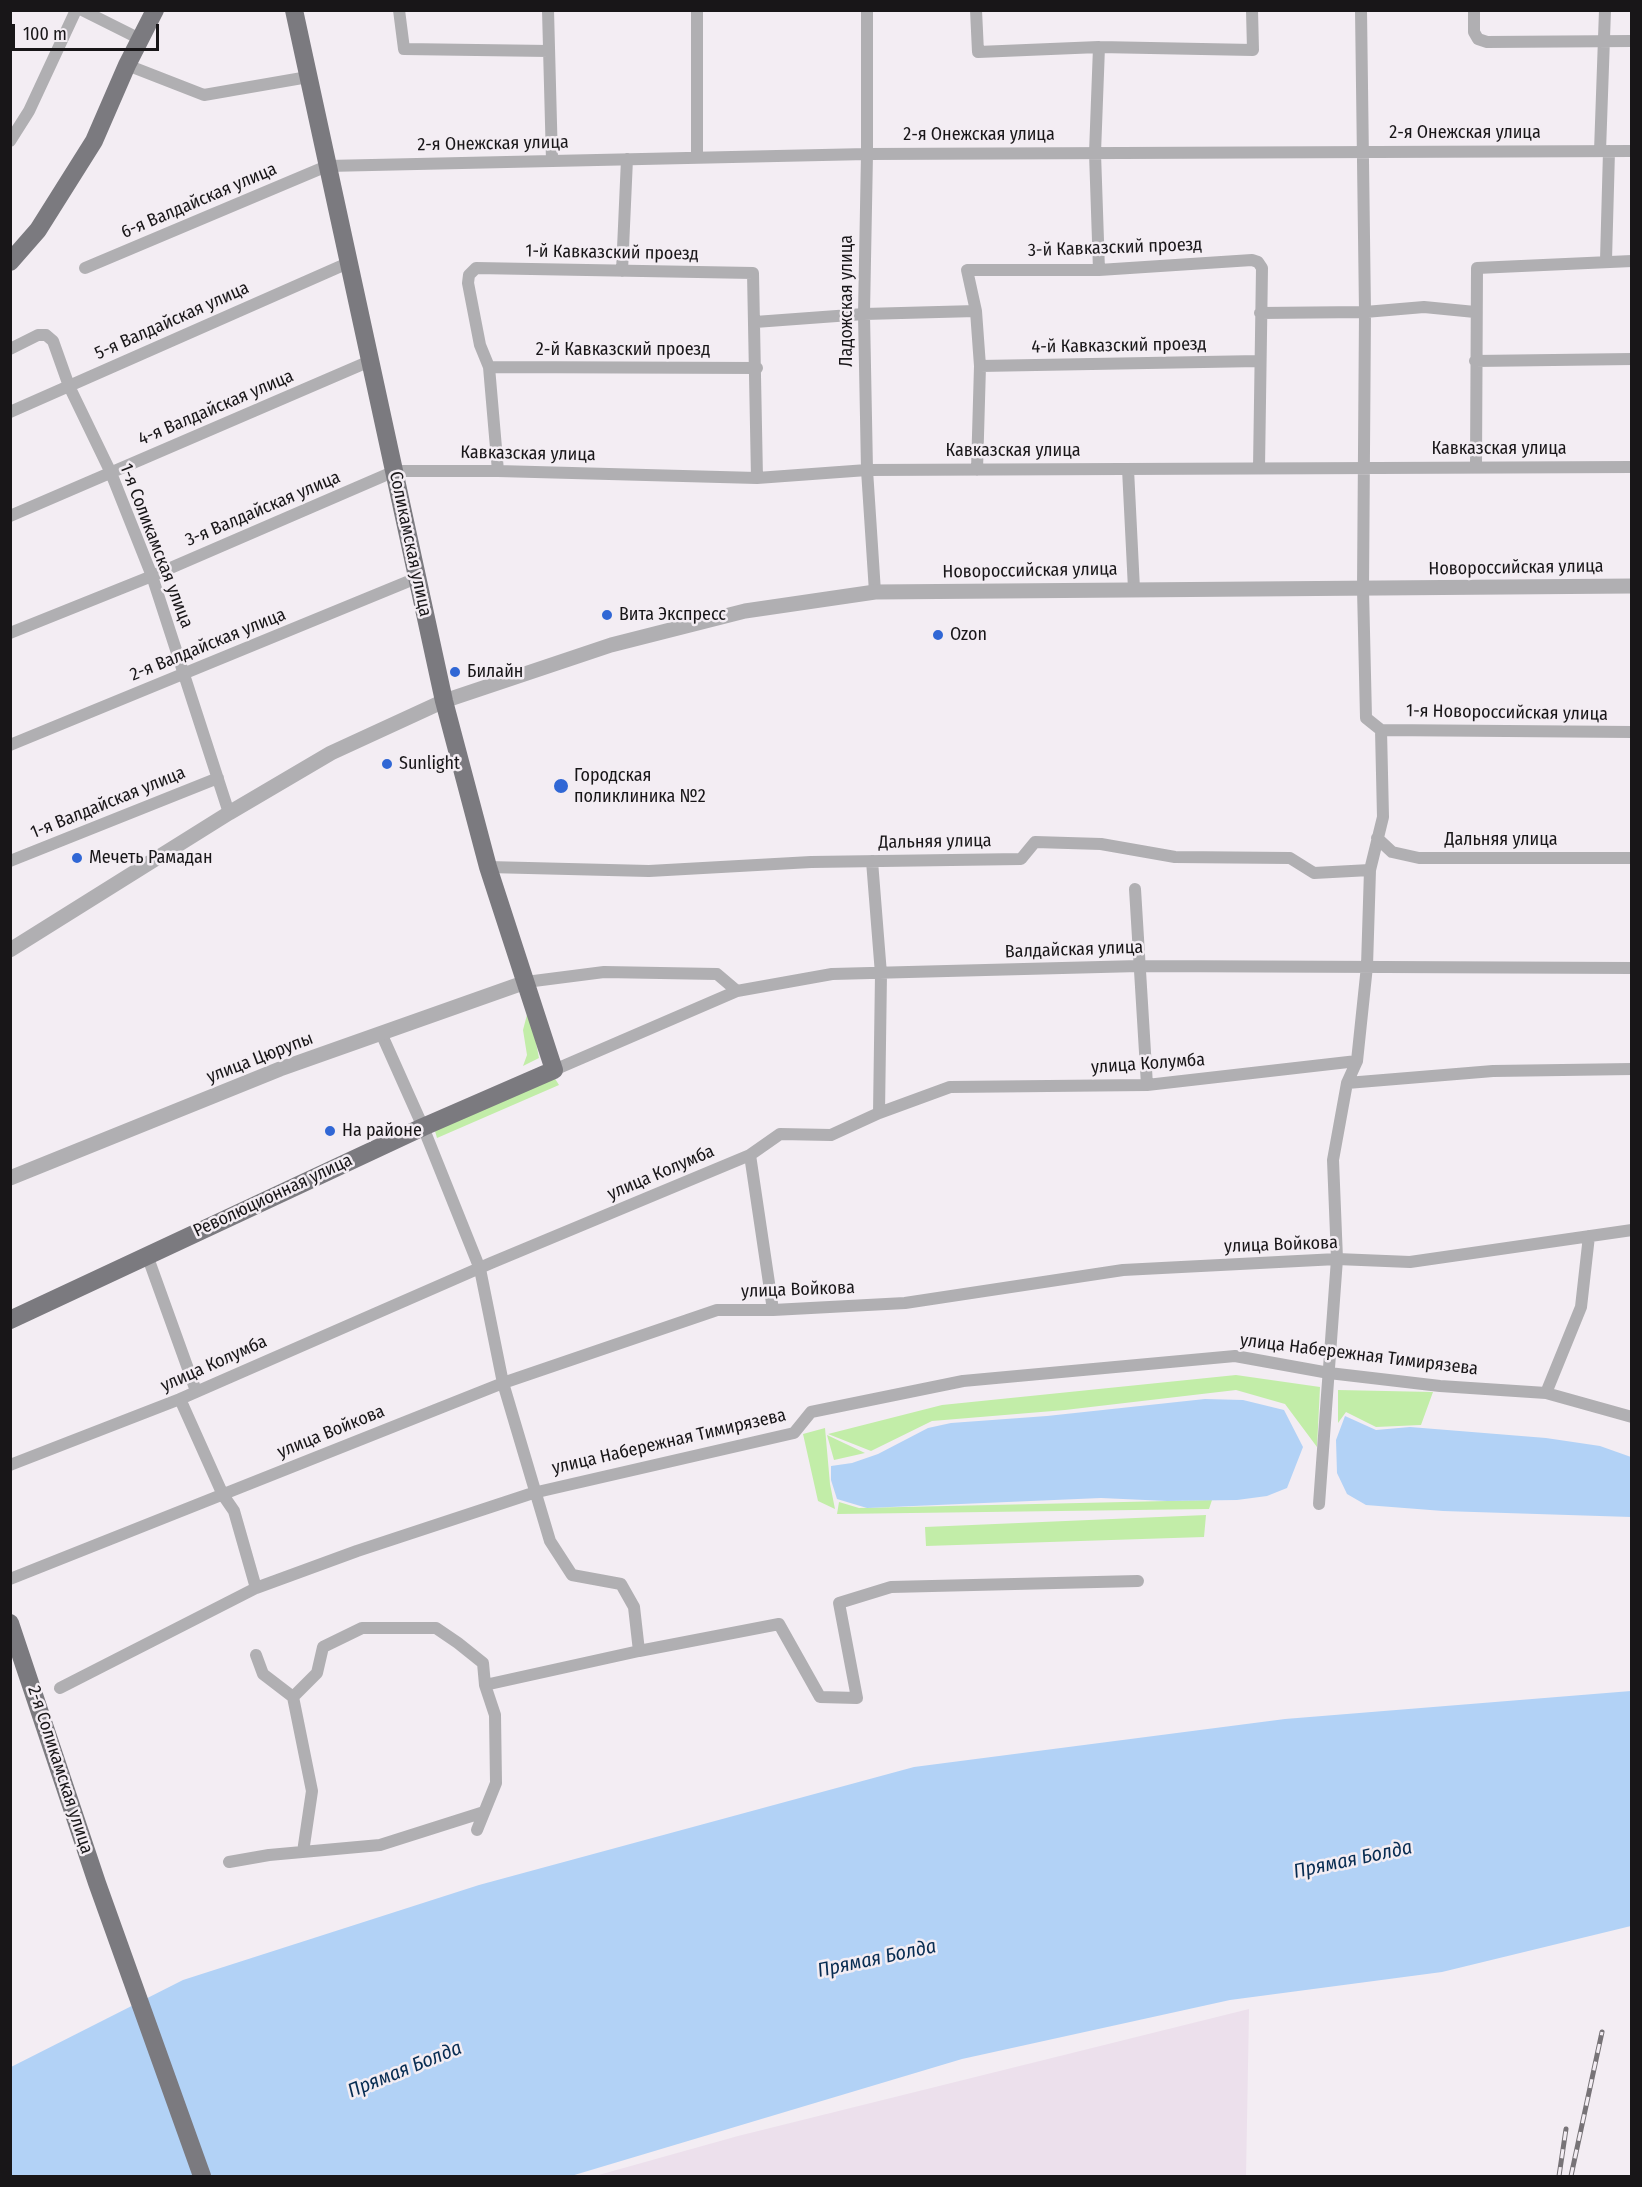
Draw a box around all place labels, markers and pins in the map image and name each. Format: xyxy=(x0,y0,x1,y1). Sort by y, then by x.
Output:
place label: Вита Экспресс xyxy=(619,604,726,626)
marker: Вита Экспресс xyxy=(600,608,614,622)
place label: Ozon xyxy=(950,624,987,646)
marker: Ozon xyxy=(931,628,945,642)
place label: Билайн xyxy=(467,661,523,683)
marker: Билайн xyxy=(448,665,462,679)
place label: Sunlight xyxy=(399,753,460,775)
marker: Sunlight xyxy=(380,757,394,771)
place label: Городская поликлиника №2 xyxy=(574,765,706,808)
marker: Городская поликлиника №2 xyxy=(552,777,570,795)
place label: Мечеть Рамадан xyxy=(89,847,212,869)
marker: Мечеть Рамадан xyxy=(70,851,84,865)
place label: На районе xyxy=(342,1120,422,1142)
marker: На районе xyxy=(323,1124,337,1138)

